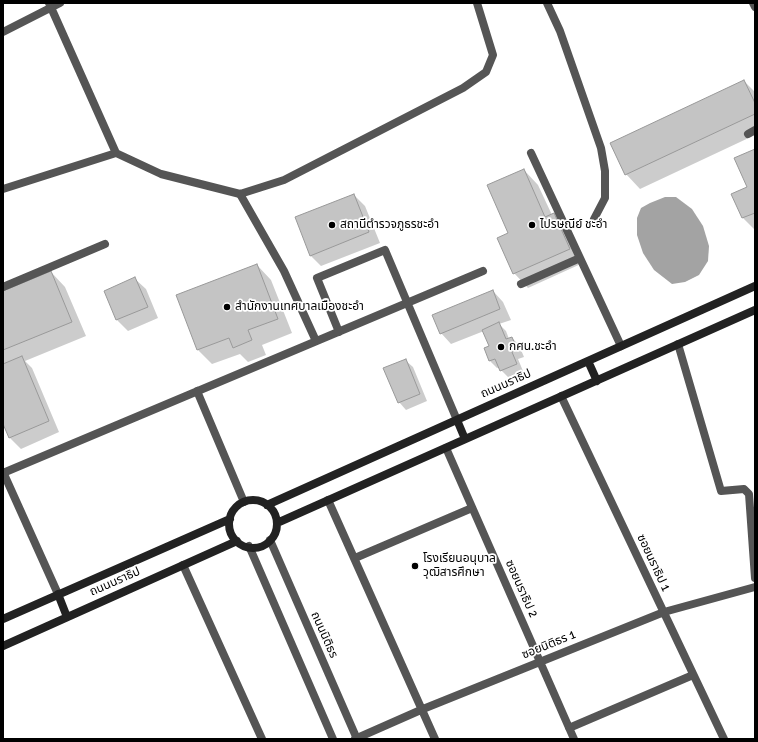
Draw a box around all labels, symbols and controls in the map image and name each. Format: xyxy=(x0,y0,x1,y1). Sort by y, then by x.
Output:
place label: สถานีตำรวจภูธรชะอำ xyxy=(340,218,439,232)
place label: ไปรษณีย์ ชะอำ xyxy=(540,218,607,232)
marker: สถานีตำรวจภูธรชะอำ xyxy=(327,220,337,230)
marker: ไปรษณีย์ ชะอำ xyxy=(527,220,537,230)
place label: สํานักงานเทศบาลเมืองชะอำ xyxy=(235,300,364,314)
marker: สํานักงานเทศบาลเมืองชะอำ xyxy=(222,302,232,312)
place label: กศน.ชะอำ xyxy=(509,340,557,354)
marker: กศน.ชะอำ xyxy=(496,342,506,352)
street label: ถนนนราธิป xyxy=(478,366,534,402)
street label: ซอยนราธิป 1 xyxy=(633,532,673,594)
place label: โรงเรียนอนุบาล วุฒิสารศึกษา xyxy=(423,552,496,580)
street label: ซอยนราธิป 2 xyxy=(502,558,540,620)
marker: โรงเรียนอนุบาล วุฒิสารศึกษา xyxy=(410,561,420,571)
street label: ถนนนราธิป xyxy=(87,564,143,600)
street label: ถนนนิติธร xyxy=(307,610,341,660)
street label: ซอยนิติธร 1 xyxy=(520,628,578,662)

